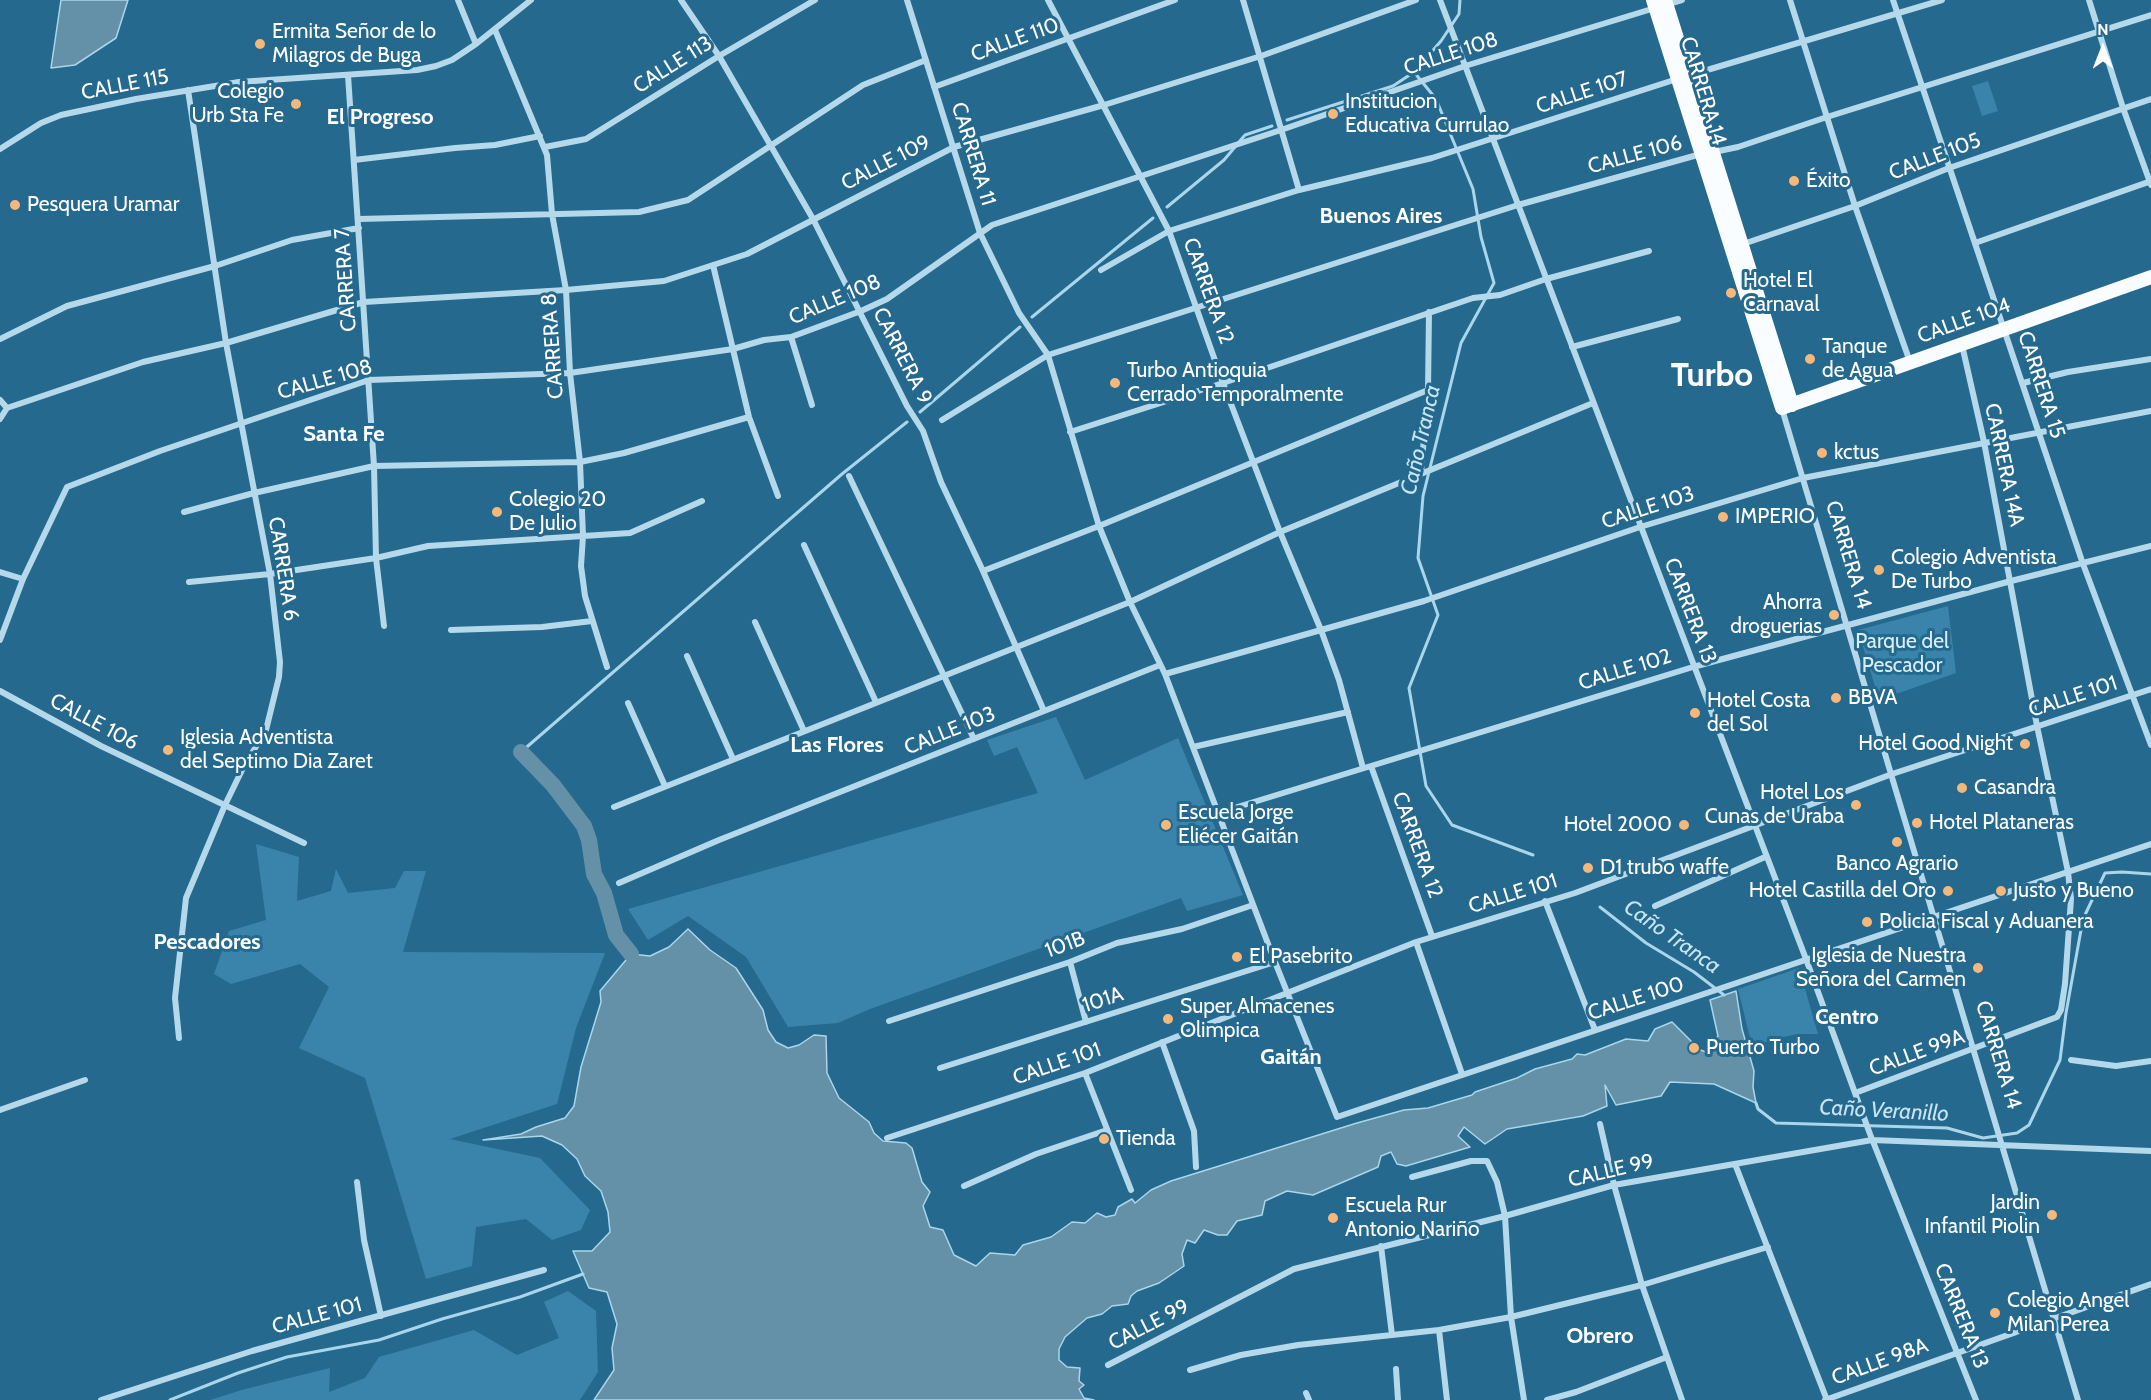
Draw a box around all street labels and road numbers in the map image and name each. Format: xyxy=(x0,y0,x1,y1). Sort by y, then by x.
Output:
street label: CALLE 110 xyxy=(968,12,1062,68)
street label: CALLE 108 xyxy=(1401,27,1501,81)
street label: CALLE 113 xyxy=(629,31,717,99)
street label: CARRERA 14 xyxy=(1675,34,1731,148)
street label: CALLE 115 xyxy=(79,64,171,106)
street label: CALLE 107 xyxy=(1533,66,1631,120)
street label: CARRERA 11 xyxy=(945,99,1001,209)
street label: CALLE 105 xyxy=(1886,128,1984,186)
street label: CALLE 109 xyxy=(837,130,935,196)
street label: CALLE 106 xyxy=(1585,130,1685,180)
street label: CARRERA 7 xyxy=(330,227,362,333)
street label: CARRERA 12 xyxy=(1177,235,1239,347)
street label: CALLE 108 xyxy=(785,269,885,331)
street label: CARRERA 8 xyxy=(537,292,569,400)
street label: CALLE 104 xyxy=(1914,293,2014,349)
street label: CARRERA 9 xyxy=(867,303,937,409)
street label: CARRERA 15 xyxy=(2012,328,2070,442)
street label: CALLE 108 xyxy=(275,354,375,406)
street label: CARRERA 14A xyxy=(1979,401,2029,529)
street label: CALLE 103 xyxy=(1598,481,1698,535)
street label: CARRERA 14 xyxy=(1820,498,1876,612)
street label: CARRERA 6 xyxy=(262,515,304,623)
street label: CARRERA 13 xyxy=(1658,555,1722,667)
street label: CALLE 102 xyxy=(1576,644,1674,696)
street label: CALLE 101 xyxy=(2026,671,2120,723)
street label: CALLE 106 xyxy=(45,688,143,756)
street label: CALLE 103 xyxy=(901,701,999,761)
street label: CARRERA 12 xyxy=(1386,789,1448,901)
street label: CALLE 101 xyxy=(1466,869,1560,919)
street label: 101B xyxy=(1041,926,1089,964)
street label: CALLE 100 xyxy=(1585,972,1687,1026)
street label: 101A xyxy=(1079,982,1127,1018)
street label: CARRERA 14 xyxy=(1970,998,2026,1112)
street label: CALLE 99A xyxy=(1866,1024,1968,1082)
street label: CALLE 101 xyxy=(1010,1037,1104,1091)
street label: CALLE 99 xyxy=(1566,1149,1656,1193)
street label: CARRERA 13 xyxy=(1928,1260,1994,1372)
street label: CALLE 101 xyxy=(269,1292,365,1340)
street label: CALLE 99 xyxy=(1104,1294,1194,1356)
street label: CALLE 98A xyxy=(1828,1333,1932,1391)

